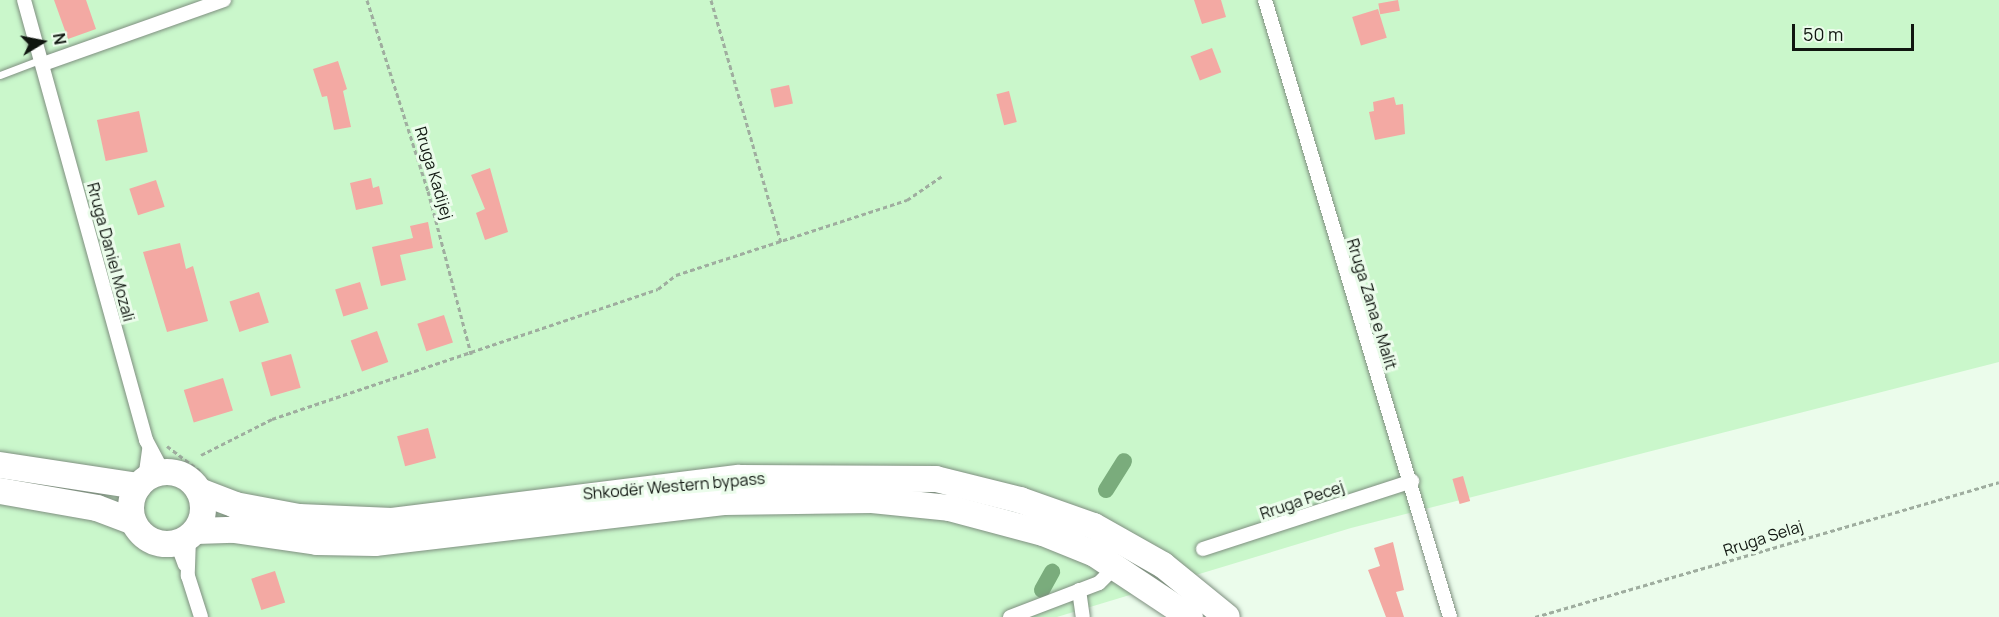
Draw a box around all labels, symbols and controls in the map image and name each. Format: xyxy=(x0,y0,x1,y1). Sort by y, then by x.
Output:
north arrow xyxy=(12,12,72,72)
scale bar xyxy=(1795,12,1916,50)
text: 50 m xyxy=(1803,22,1843,46)
text: N xyxy=(48,31,72,46)
street label: Rruga Kadijej xyxy=(411,124,457,222)
street label: Rruga Daniel Mozali xyxy=(83,180,139,324)
street label: Rruga Zana e Malit xyxy=(1343,236,1401,372)
street label: Shkodër Western bypass xyxy=(582,468,766,504)
street label: Rruga Pecej xyxy=(1257,477,1347,523)
street label: Rruga Selaj xyxy=(1721,516,1805,560)

